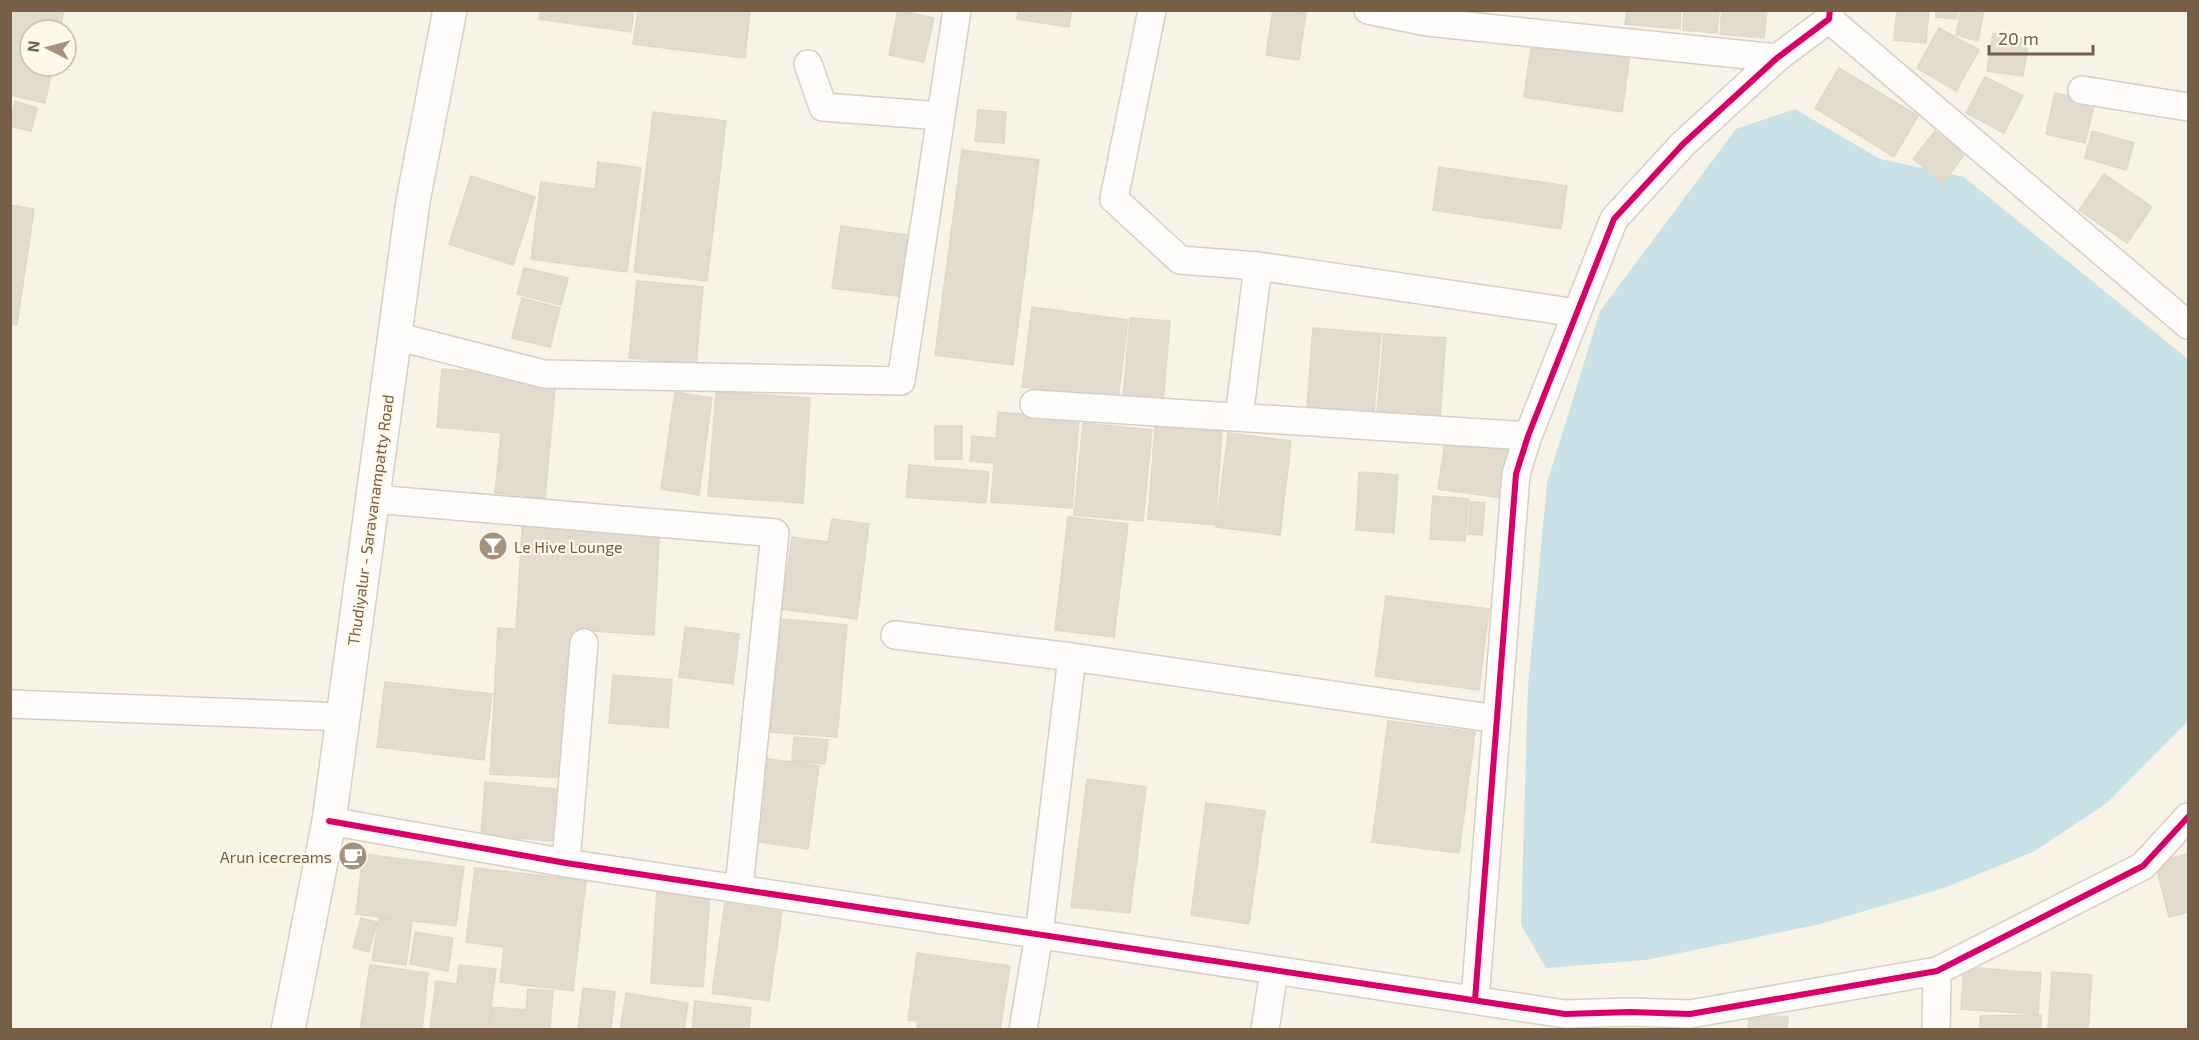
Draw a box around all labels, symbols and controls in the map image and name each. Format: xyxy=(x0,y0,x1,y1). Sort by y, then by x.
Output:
north arrow xyxy=(18,18,78,78)
scale bar xyxy=(1989,18,2092,56)
text: 20 m xyxy=(1998,27,2039,49)
text: N xyxy=(23,40,43,53)
street label: Thudiyalur - Saravanampatty Road xyxy=(343,393,397,647)
bar icon: Le Hive Lounge xyxy=(477,530,509,562)
place label: Le Hive Lounge xyxy=(514,537,623,556)
cafe icon: Arun icecreams xyxy=(337,840,369,872)
place label: Arun icecreams xyxy=(220,847,332,866)

